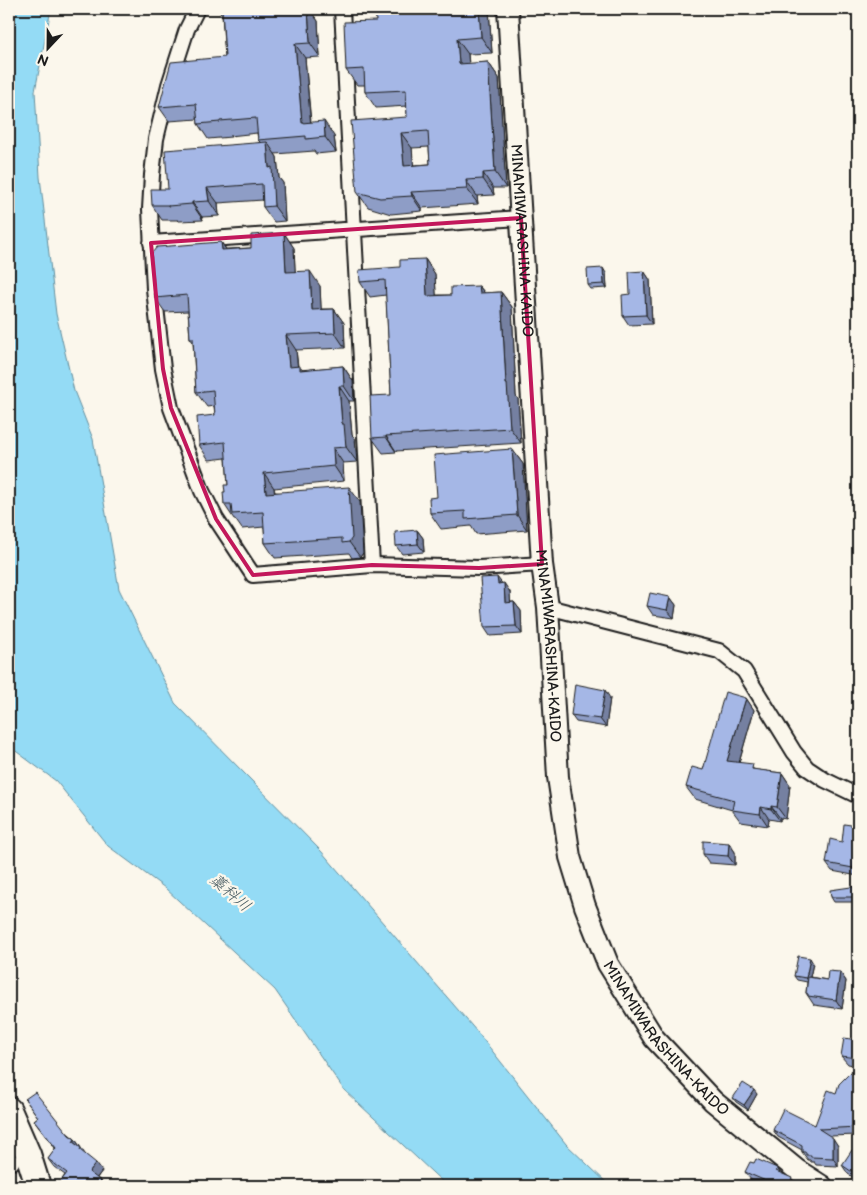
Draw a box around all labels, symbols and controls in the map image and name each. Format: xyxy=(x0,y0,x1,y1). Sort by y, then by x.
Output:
north arrow xyxy=(22,22,72,72)
text: N xyxy=(35,50,51,69)
street label: MINAMIWARASHINA-KAIDO xyxy=(506,143,537,338)
street label: MINAMIWARASHINA-KAIDO xyxy=(531,549,565,743)
water label: 藁科川 xyxy=(206,870,254,916)
street label: MINAMIWARASHINA-KAIDO xyxy=(598,957,733,1120)

